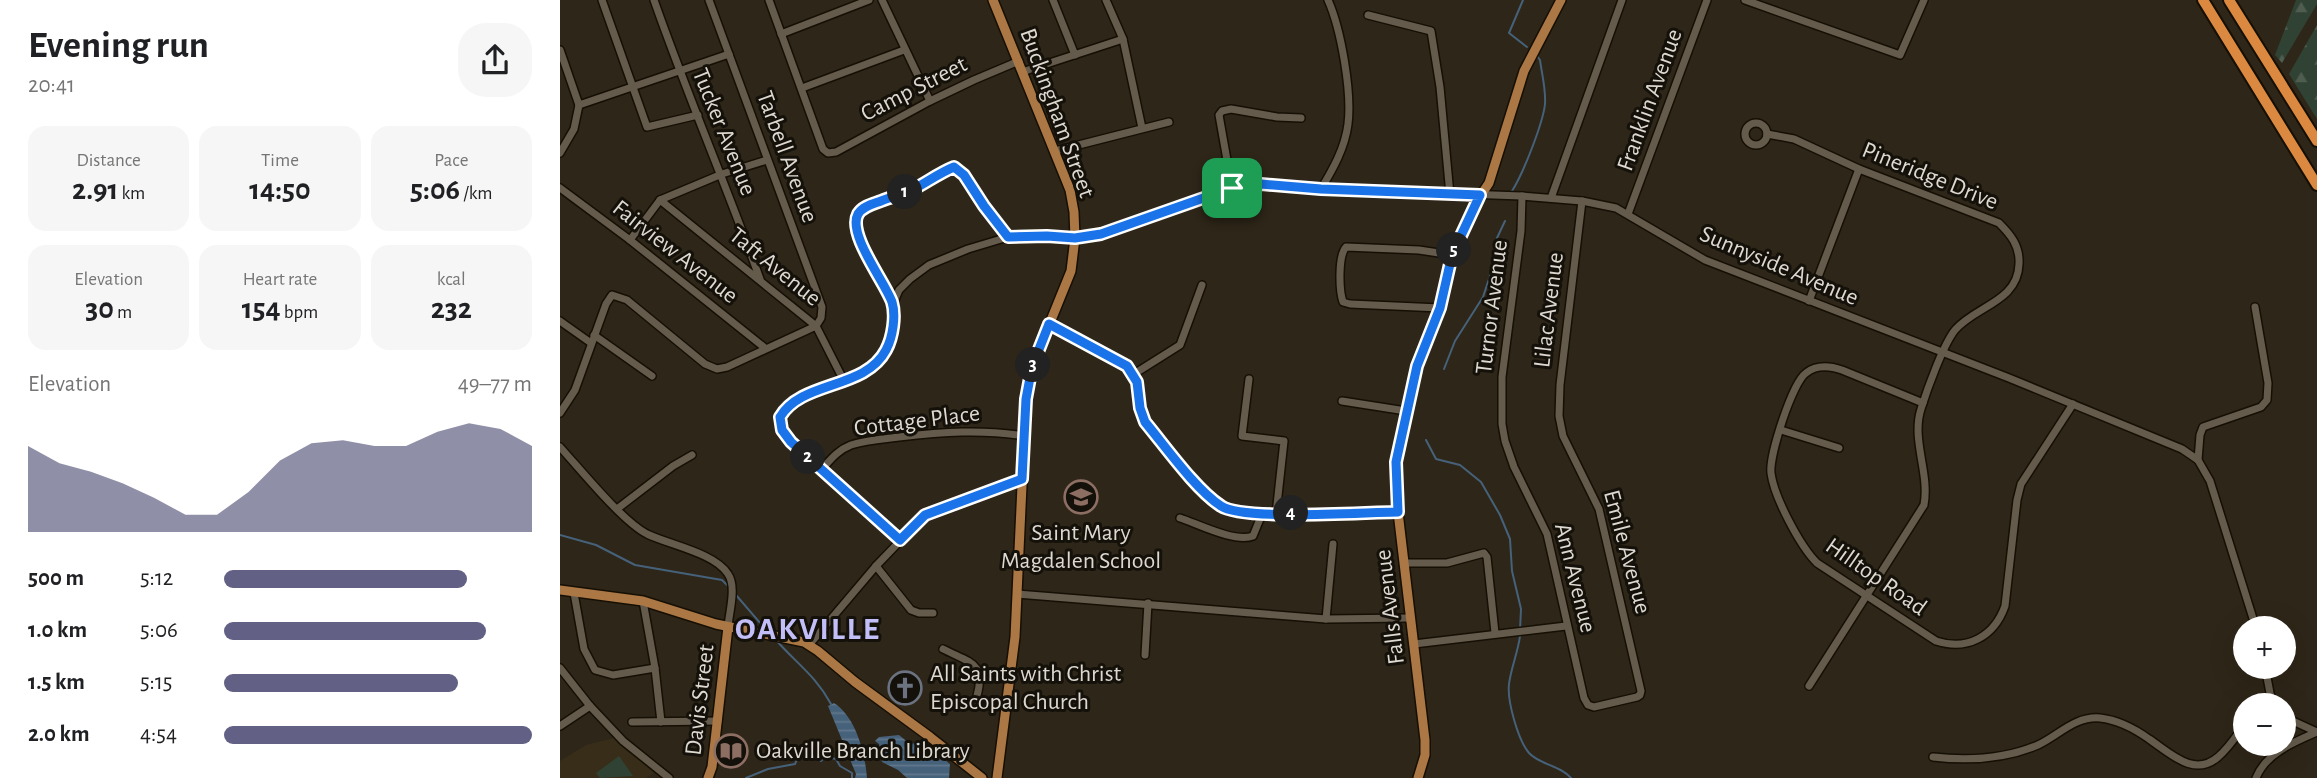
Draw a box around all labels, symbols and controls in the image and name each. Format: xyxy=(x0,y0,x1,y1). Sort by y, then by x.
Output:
button: share xyxy=(458,23,532,97)
street label: Buckingham Street xyxy=(1015,25,1099,201)
street label: Franklin Avenue xyxy=(1613,26,1687,174)
text: Evening run xyxy=(28,27,209,65)
street label: Camp Street xyxy=(857,52,971,126)
street label: Tucker Avenue xyxy=(688,65,760,199)
text: 20:41 xyxy=(28,74,75,97)
street label: Tarbell Avenue xyxy=(752,88,822,226)
street label: Pineridge Drive xyxy=(1859,138,2001,214)
text: Distance xyxy=(76,151,141,170)
text: Time xyxy=(261,151,299,170)
text: Pace xyxy=(434,151,468,170)
pin xyxy=(1202,158,1262,218)
icon: arrive xyxy=(1213,169,1251,207)
pin: 1 xyxy=(888,174,922,210)
text: 2.91 xyxy=(72,175,118,205)
text: 14:50 xyxy=(249,175,311,205)
text: 5:06 xyxy=(410,175,460,205)
text: 1 xyxy=(901,182,908,201)
text: km xyxy=(118,184,145,203)
text: /km xyxy=(460,184,493,203)
street label: Fairview Avenue xyxy=(608,196,742,308)
street label: Sunnyside Avenue xyxy=(1696,222,1862,310)
street label: Taft Avenue xyxy=(725,223,825,311)
pin: 5 xyxy=(1436,232,1472,268)
street label: Turnor Avenue xyxy=(1472,238,1512,376)
text: 5 xyxy=(1449,240,1458,259)
street label: Lilac Avenue xyxy=(1530,251,1568,369)
text: Elevation xyxy=(74,270,143,289)
text: Heart rate xyxy=(243,270,317,289)
text: kcal xyxy=(437,270,466,289)
text: 30 xyxy=(85,294,114,324)
text: 154 xyxy=(242,294,281,324)
text: 232 xyxy=(431,294,472,324)
text: m xyxy=(114,303,132,322)
text: bpm xyxy=(281,303,318,322)
pin: 3 xyxy=(1016,348,1050,382)
text: 3 xyxy=(1028,355,1037,374)
text: Elevation xyxy=(28,373,111,396)
text: 49–77 m xyxy=(458,373,532,396)
street label: Cottage Place xyxy=(853,401,981,441)
pin: 2 xyxy=(790,440,826,475)
text: 2 xyxy=(803,447,812,466)
school or university icon: Saint Mary Magdalen School xyxy=(1062,478,1100,516)
street label: Emile Avenue xyxy=(1599,487,1655,617)
pin: 4 xyxy=(1274,496,1308,530)
text: 4 xyxy=(1286,503,1295,522)
place label: Saint Mary Magdalen School xyxy=(1001,521,1161,573)
street label: Ann Avenue xyxy=(1550,521,1600,635)
street label: Hilltop Road xyxy=(1821,534,1931,620)
street label: Falls Avenue xyxy=(1371,548,1409,666)
text: 500 m xyxy=(28,567,84,590)
text: 5:12 xyxy=(140,567,173,590)
district label: OAKVILLE xyxy=(735,613,881,645)
map controls xyxy=(2233,616,2296,756)
button: + xyxy=(2233,616,2296,679)
text: 1.0 km xyxy=(28,619,87,642)
text: 5:06 xyxy=(140,619,178,642)
street label: Davis Street xyxy=(681,643,719,757)
place label: All Saints with Christ Episcopal Church xyxy=(930,662,1122,714)
church icon: All Saints with Christ Episcopal Church xyxy=(886,669,924,707)
text: 1.5 km xyxy=(28,671,85,694)
text: 5:15 xyxy=(140,671,172,694)
button: − xyxy=(2233,693,2296,756)
text: 2.0 km xyxy=(28,723,90,746)
text: 4:54 xyxy=(140,723,177,746)
library icon: Oakville Branch Library xyxy=(712,732,750,770)
place label: Oakville Branch Library xyxy=(756,739,970,763)

